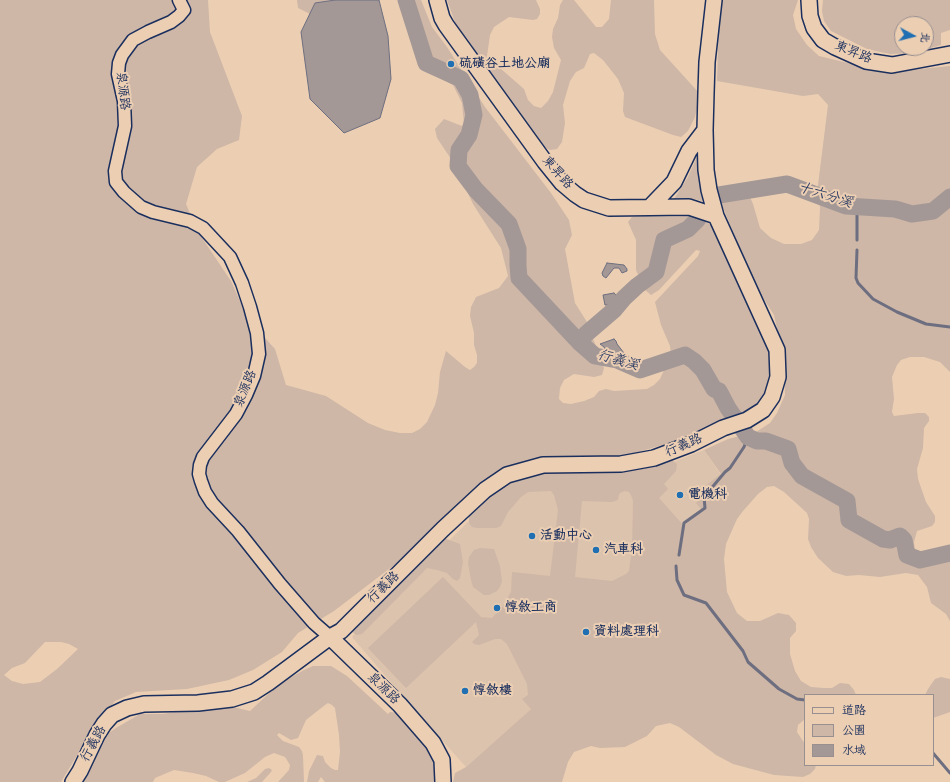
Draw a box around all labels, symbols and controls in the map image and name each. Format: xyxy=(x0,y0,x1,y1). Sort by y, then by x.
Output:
north arrow xyxy=(894,16,934,56)
text: 北 xyxy=(917,31,933,44)
street label: 東昇路 xyxy=(832,38,874,68)
place label: 硫磺谷土地公廟 xyxy=(459,56,550,72)
marker: 硫磺谷土地公廟 xyxy=(446,59,456,69)
street label: 泉源路 xyxy=(112,71,132,111)
street label: 東昇路 xyxy=(538,153,576,193)
water label: 十六分溪 xyxy=(796,180,854,212)
water label: 行義溪 xyxy=(595,347,641,375)
street label: 泉源路 xyxy=(231,368,261,410)
street label: 行義路 xyxy=(663,431,705,461)
place label: 電機科 xyxy=(688,487,727,503)
marker: 電機科 xyxy=(675,490,685,500)
place label: 活動中心 xyxy=(540,528,592,544)
marker: 活動中心 xyxy=(527,531,537,541)
place label: 汽車科 xyxy=(604,542,643,558)
marker: 汽車科 xyxy=(591,545,601,555)
street label: 行義路 xyxy=(365,569,403,607)
place label: 惇敘工商 xyxy=(505,600,557,616)
marker: 惇敘工商 xyxy=(492,603,502,613)
place label: 資料處理科 xyxy=(594,624,659,640)
marker: 資料處理科 xyxy=(581,627,591,637)
street label: 泉源路 xyxy=(364,670,402,708)
place label: 惇敘樓 xyxy=(473,683,512,699)
marker: 惇敘樓 xyxy=(460,686,470,696)
legend xyxy=(804,694,934,766)
text: 道路 xyxy=(842,703,866,719)
street label: 行義路 xyxy=(78,723,110,765)
text: 公園 xyxy=(842,723,866,739)
text: 水域 xyxy=(842,743,866,759)

